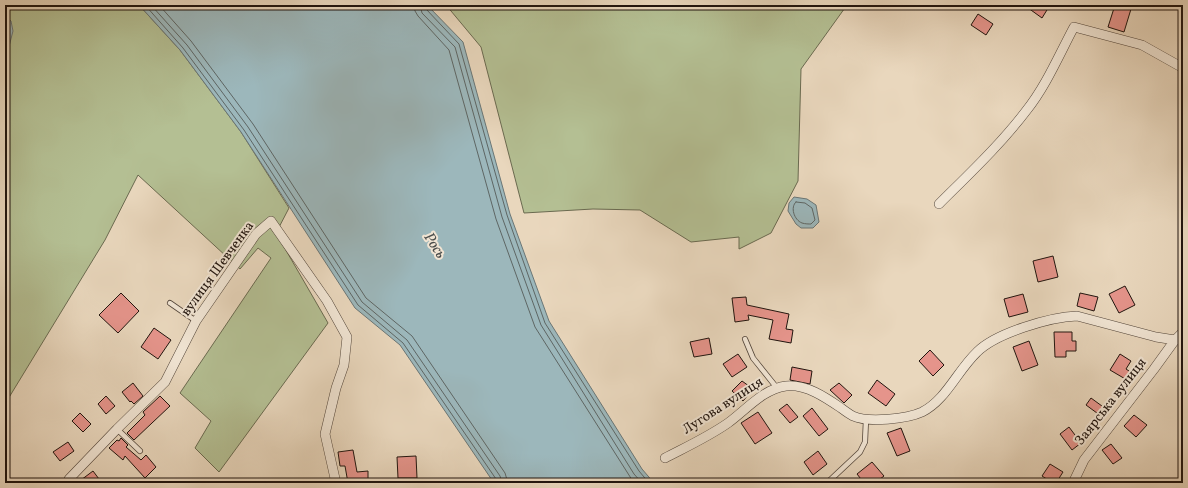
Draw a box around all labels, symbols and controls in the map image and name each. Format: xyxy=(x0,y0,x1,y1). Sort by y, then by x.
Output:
street label: вулиця Шевченка xyxy=(177,218,259,320)
water label: Рось xyxy=(418,229,450,263)
street label: Заярська вулиця xyxy=(1071,354,1151,450)
street label: Лугова вулиця xyxy=(679,373,767,439)

